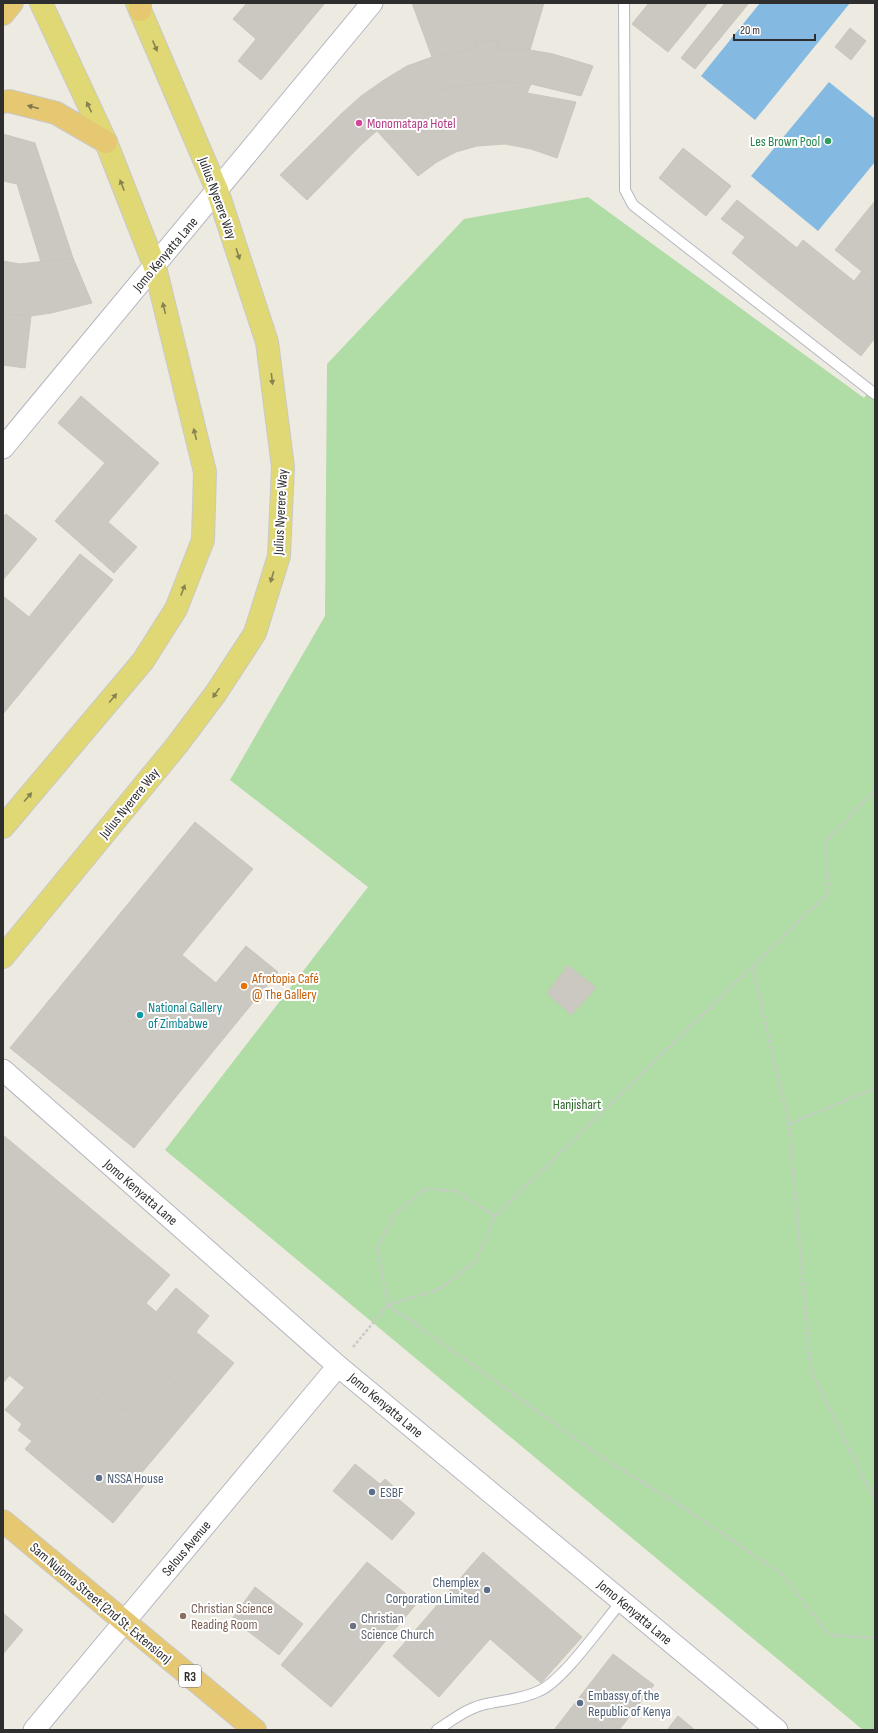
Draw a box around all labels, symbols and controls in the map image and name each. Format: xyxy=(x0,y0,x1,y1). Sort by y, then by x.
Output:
scale bar xyxy=(734,16,815,42)
text: 20 m xyxy=(740,23,760,38)
one-way arrow xyxy=(153,41,159,53)
one-way arrow xyxy=(86,101,92,112)
one-way arrow xyxy=(27,104,39,110)
place label: Monomatapa Hotel xyxy=(367,115,456,132)
marker: Monomatapa Hotel xyxy=(354,118,364,128)
place label: Les Brown Pool xyxy=(750,133,820,150)
marker: Les Brown Pool xyxy=(823,136,833,146)
street label: Julius Nyerere Way xyxy=(195,154,240,242)
one-way arrow xyxy=(119,178,125,190)
street label: Jomo Kenyatta Lane xyxy=(129,214,202,296)
one-way arrow xyxy=(235,248,241,260)
one-way arrow xyxy=(161,301,167,314)
one-way arrow xyxy=(269,373,275,385)
one-way arrow xyxy=(192,428,198,440)
street label: Julius Nyerere Way xyxy=(270,468,291,556)
one-way arrow xyxy=(269,572,275,584)
one-way arrow xyxy=(181,583,187,595)
one-way arrow xyxy=(212,688,220,698)
one-way arrow xyxy=(108,693,117,704)
street label: Julius Nyerere Way xyxy=(95,764,163,843)
one-way arrow xyxy=(24,792,33,802)
place label: Afrotopia Café @ The Gallery xyxy=(251,970,319,1003)
marker: Afrotopia Café @ The Gallery xyxy=(239,981,249,991)
place label: National Gallery of Zimbabwe xyxy=(148,999,223,1032)
marker: National Gallery of Zimbabwe xyxy=(135,1010,145,1020)
park label: Hanjishart xyxy=(553,1096,601,1113)
street label: Jomo Kenyatta Lane xyxy=(100,1155,181,1229)
street label: Jomo Kenyatta Lane xyxy=(344,1369,426,1442)
place label: NSSA House xyxy=(107,1470,164,1487)
marker: NSSA House xyxy=(94,1473,104,1483)
place label: ESBF xyxy=(380,1484,404,1501)
marker: ESBF xyxy=(367,1487,377,1497)
street label: Selous Avenue xyxy=(158,1517,215,1580)
street label: Sam Nujoma Street (2nd St. Extension) xyxy=(26,1539,175,1668)
place label: Chemplex Corporation Limited xyxy=(386,1574,480,1607)
street label: Jomo Kenyatta Lane xyxy=(593,1576,675,1649)
marker: Chemplex Corporation Limited xyxy=(482,1585,492,1595)
place label: Christian Science Reading Room xyxy=(191,1600,273,1633)
place label: Christian Science Church xyxy=(361,1610,434,1643)
marker: Christian Science Reading Room xyxy=(178,1611,188,1621)
marker: Christian Science Church xyxy=(348,1621,358,1631)
road number: R3 xyxy=(179,1665,201,1687)
place label: Embassy of the Republic of Kenya xyxy=(588,1687,671,1720)
marker: Embassy of the Republic of Kenya xyxy=(575,1698,585,1708)

